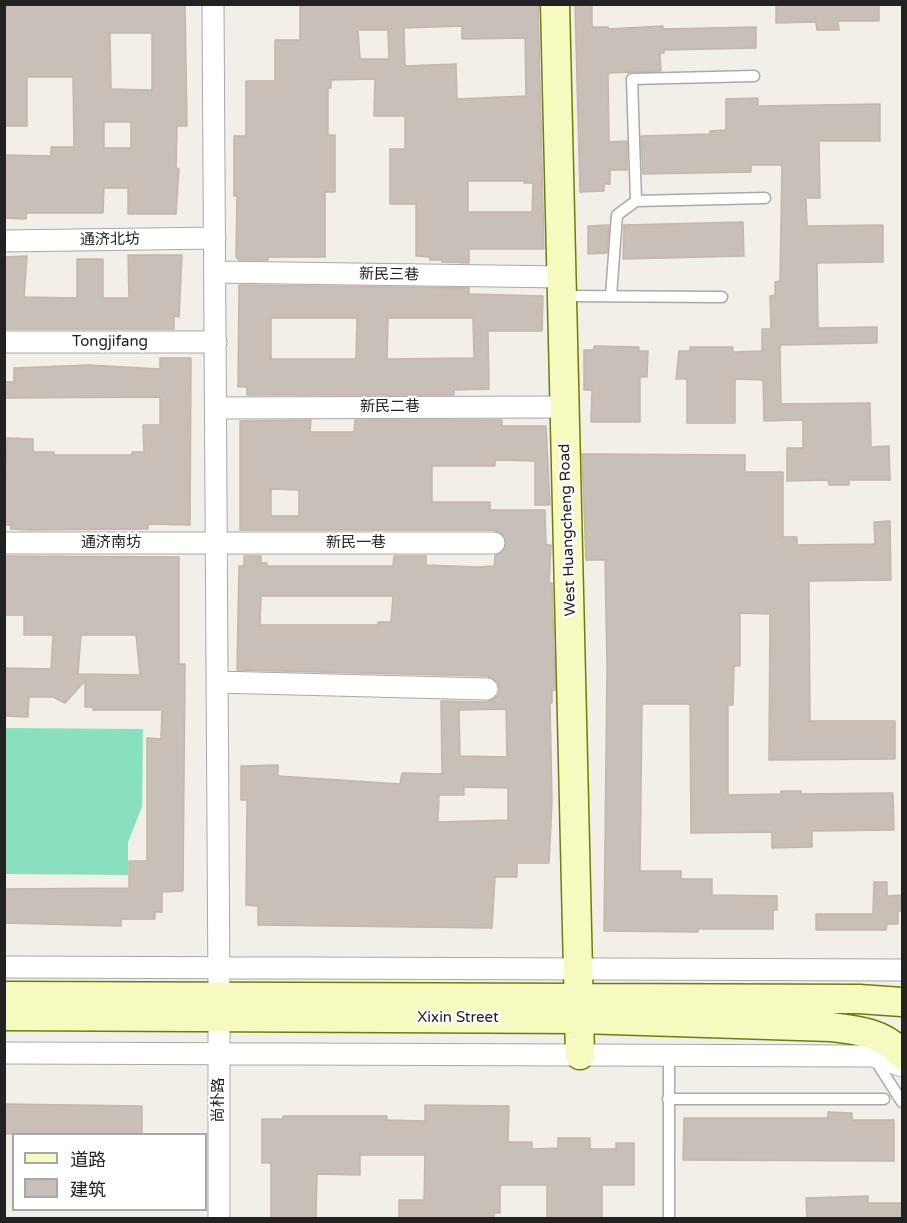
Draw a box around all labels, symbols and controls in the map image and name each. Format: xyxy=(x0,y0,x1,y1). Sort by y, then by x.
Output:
street label: 通济北坊 xyxy=(80,230,140,250)
street label: 新民三巷 xyxy=(359,265,419,285)
street label: Tongjifang xyxy=(72,333,148,351)
street label: 新民二巷 xyxy=(360,398,420,416)
street label: West Huangcheng Road xyxy=(556,443,580,617)
street label: 通济南坊 xyxy=(81,534,141,552)
street label: 新民一巷 xyxy=(326,534,386,552)
street label: Xixin Street xyxy=(417,1009,499,1027)
street label: 尚朴路 xyxy=(210,1078,228,1122)
legend xyxy=(12,1133,207,1211)
text: 道路 xyxy=(70,1149,106,1171)
text: 建筑 xyxy=(70,1179,106,1201)

